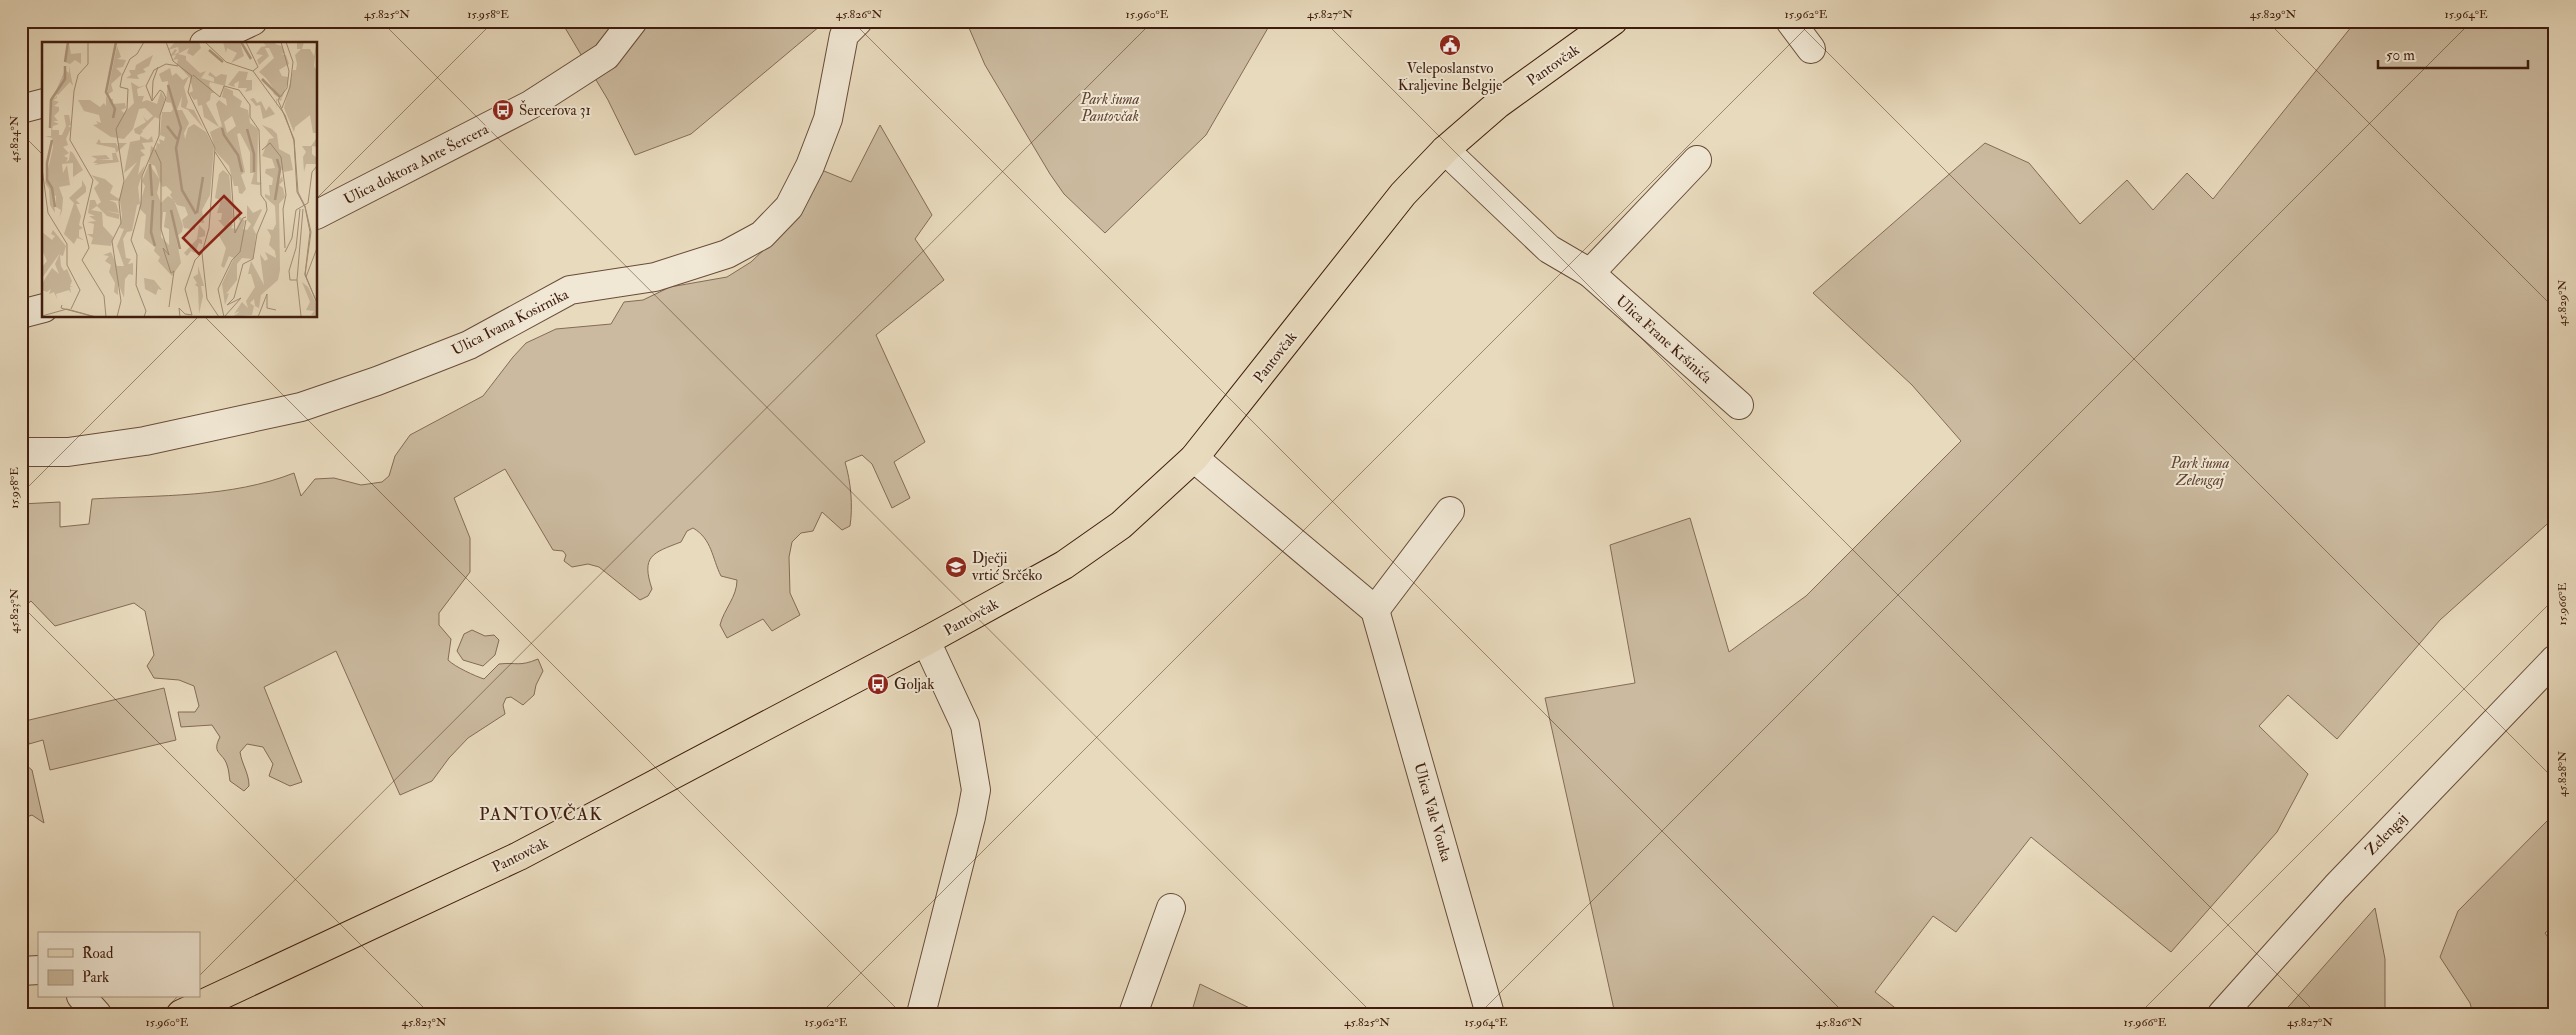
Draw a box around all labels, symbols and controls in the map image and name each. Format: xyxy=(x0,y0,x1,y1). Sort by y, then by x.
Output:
text: 45.825°N xyxy=(364,7,410,22)
text: 15.958°E xyxy=(467,7,509,22)
text: 45.826°N xyxy=(836,7,883,22)
text: 15.960°E xyxy=(1126,7,1169,22)
text: 45.827°N xyxy=(1307,7,1353,22)
text: 15.962°E xyxy=(1785,7,1828,22)
text: 45.829°N xyxy=(2250,7,2297,22)
text: 15.964°E xyxy=(2444,7,2488,22)
public building icon: Veleposlanstvo Kraljevine Belgije xyxy=(1438,33,1462,57)
scale bar xyxy=(2378,38,2528,70)
street label: Pantovčak xyxy=(1523,40,1583,90)
inset map xyxy=(42,42,318,318)
text: 50 m xyxy=(2386,46,2415,65)
place label: Veleposlanstvo Kraljevine Belgije xyxy=(1398,59,1502,95)
park label: Park šuma Pantovčak xyxy=(1080,90,1140,126)
bus stop icon: Šercerova 31 xyxy=(491,98,515,122)
place label: Šercerova 31 xyxy=(519,99,591,120)
text: 45.824°N xyxy=(7,115,22,163)
street label: Ulica doktora Ante Šercera xyxy=(340,118,493,209)
text: 45.829°N xyxy=(2555,279,2570,326)
street label: Ulica Ivana Kosirnika xyxy=(449,284,572,360)
street label: Ulica Frane Kršinića xyxy=(1612,291,1716,388)
street label: Pantovčak xyxy=(1249,328,1301,387)
park label: Park šuma Zelengaj xyxy=(2170,454,2230,490)
text: 15.958°E xyxy=(7,467,22,509)
place label: Dječji vrtić Srčeko xyxy=(971,549,1042,585)
school or university icon: Dječji vrtić Srčeko xyxy=(944,555,968,579)
text: 15.966°E xyxy=(2555,582,2570,625)
text: 45.823°N xyxy=(7,588,22,634)
street label: Pantovčak xyxy=(940,595,1002,640)
bus stop icon: Goljak xyxy=(866,672,890,696)
place label: Goljak xyxy=(894,675,934,694)
text: 45.828°N xyxy=(2555,751,2570,797)
street label: Ulica Vale Vouka xyxy=(1409,760,1456,865)
district label: PANTOVČAK xyxy=(479,803,603,826)
street label: Zelengaj xyxy=(2361,809,2411,860)
street label: Pantovčak xyxy=(489,834,551,877)
legend xyxy=(38,932,200,998)
text: Road xyxy=(82,944,114,963)
text: Park xyxy=(82,968,109,987)
text: 15.960°E xyxy=(146,1015,189,1030)
text: 45.823°N xyxy=(401,1015,447,1030)
text: 15.962°E xyxy=(805,1015,848,1030)
text: 45.825°N xyxy=(1344,1015,1390,1030)
text: 15.964°E xyxy=(1464,1015,1508,1030)
text: 45.826°N xyxy=(1816,1015,1863,1030)
text: 15.966°E xyxy=(2124,1015,2167,1030)
text: 45.827°N xyxy=(2287,1015,2333,1030)

